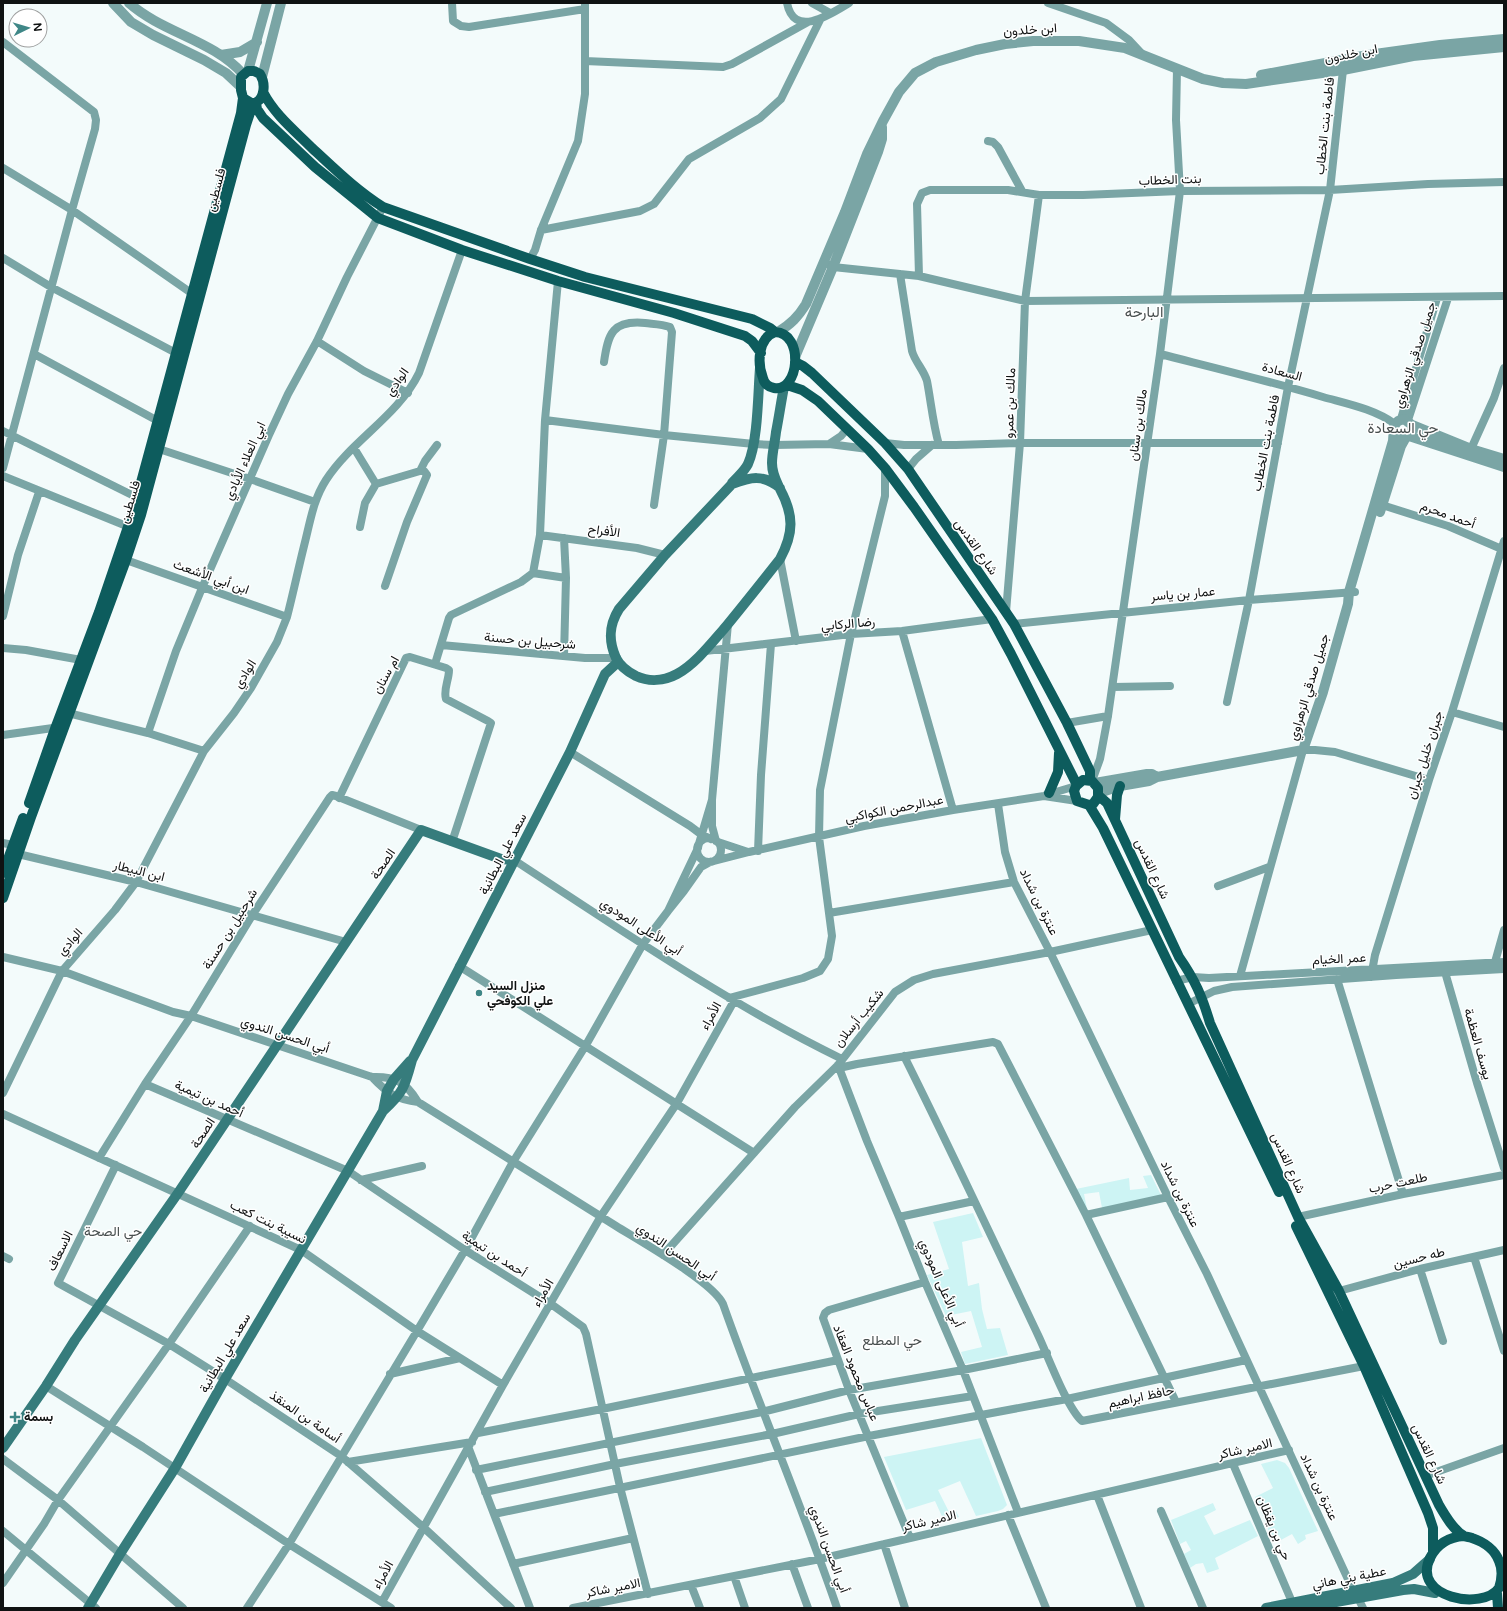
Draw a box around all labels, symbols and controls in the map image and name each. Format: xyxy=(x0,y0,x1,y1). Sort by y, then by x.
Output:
north arrow xyxy=(8,8,48,48)
street label: ابن خلدون xyxy=(1003,20,1057,40)
text: N xyxy=(31,22,44,32)
street label: ابن خلدون xyxy=(1323,41,1379,67)
street label: فاطمة بنت الخطاب xyxy=(1312,76,1338,176)
street label: فلسطين xyxy=(203,166,229,213)
street label: بنت الخطاب xyxy=(1138,171,1202,189)
street label: جميل صدقي الزهراوي xyxy=(1390,300,1442,411)
district label: البارحة xyxy=(1125,303,1163,321)
street label: السعادة xyxy=(1260,359,1304,385)
street label: الوادي xyxy=(382,365,414,400)
street label: مالك بن عمرو xyxy=(1001,367,1019,439)
street label: مالك بن سنان xyxy=(1125,388,1151,462)
street label: فاطمة بنت الخطاب xyxy=(1249,393,1283,493)
street label: ابي العلاء الأيادي xyxy=(221,419,271,503)
district label: حي السعادة xyxy=(1368,419,1438,441)
street label: فلسطين xyxy=(116,478,144,526)
street label: أحمد محرم xyxy=(1418,498,1478,532)
street label: شارع القدس xyxy=(950,516,1001,579)
street label: الأفراح xyxy=(587,521,621,542)
street label: ابن أبي الأشعث xyxy=(170,556,251,600)
street label: عمار بن ياسر xyxy=(1149,583,1216,605)
street label: رضا الركابي xyxy=(820,614,876,636)
street label: شرحبيل بن حسنة xyxy=(483,629,577,653)
street label: جميل صدقي الزهراوي xyxy=(1285,631,1335,743)
street label: ام سنان xyxy=(369,653,403,697)
street label: الوادي xyxy=(230,657,262,692)
street label: جبران خليل جبران xyxy=(1403,709,1447,801)
street label: عبدالرحمن الكواكبي xyxy=(843,792,945,828)
street label: سعد علي البطانية xyxy=(476,811,532,898)
street label: شارع القدس xyxy=(1130,836,1173,902)
street label: الصحة xyxy=(367,846,399,882)
street label: ابن البيطار xyxy=(111,857,166,885)
street label: عنترة بن شداد xyxy=(1016,866,1062,938)
street label: شرحبيل بن حسنة xyxy=(199,886,261,972)
street label: أبي الأعلى المودوي xyxy=(596,895,685,961)
street label: الوادي xyxy=(54,925,88,960)
street label: عمر الخيام xyxy=(1312,950,1367,968)
place label: منزل السيد علي الكوفحي xyxy=(487,978,553,1011)
street label: شكيب أرسلان xyxy=(831,986,887,1050)
marker: منزل السيد علي الكوفحي xyxy=(474,988,484,998)
street label: الأمراء xyxy=(697,999,725,1033)
street label: يوسف العظمة xyxy=(1460,1007,1496,1082)
street label: أبي الحسن الندوي xyxy=(238,1013,331,1059)
street label: أحمد بن تيمية xyxy=(172,1077,246,1121)
street label: الصحة xyxy=(187,1115,219,1151)
street label: شارع القدس xyxy=(1267,1130,1309,1196)
street label: عنترة بن شداد xyxy=(1157,1158,1203,1230)
street label: طلعت حرب xyxy=(1367,1169,1429,1197)
street label: نسيبة بنت كعب xyxy=(227,1197,309,1248)
street label: أبي الحسن الندوي xyxy=(632,1220,719,1286)
district label: حي الصحة xyxy=(84,1223,142,1243)
street label: أحمد بن تيمية xyxy=(459,1227,529,1281)
street label: الاسعاف xyxy=(43,1228,77,1274)
street label: أبي الأعلى المودوي xyxy=(913,1237,967,1330)
street label: طه حسين xyxy=(1391,1244,1447,1272)
street label: الأمراء xyxy=(529,1276,557,1310)
street label: سعد علي البطانية xyxy=(196,1310,256,1397)
street label: عباس محمود العقاد xyxy=(829,1323,883,1424)
district label: حي المطلع xyxy=(862,1332,922,1352)
street label: حافظ ابراهيم xyxy=(1106,1382,1176,1412)
street label: أسامة بن المنقذ xyxy=(266,1387,344,1447)
place label: بسمة xyxy=(24,1409,53,1425)
marker: بسمة xyxy=(9,1411,21,1423)
street label: شارع القدس xyxy=(1407,1421,1450,1487)
street label: الامير شاكر xyxy=(1215,1435,1274,1463)
street label: عنترة بن شداد xyxy=(1296,1451,1342,1523)
street label: حي بن يقظان xyxy=(1251,1493,1295,1564)
street label: أبي الحسن الندوي xyxy=(804,1503,852,1596)
street label: الامير شاكر xyxy=(899,1507,958,1535)
street label: الأمراء xyxy=(369,1558,397,1592)
street label: عطية بني هاني xyxy=(1311,1563,1388,1595)
street label: الامير شاكر xyxy=(583,1575,642,1601)

